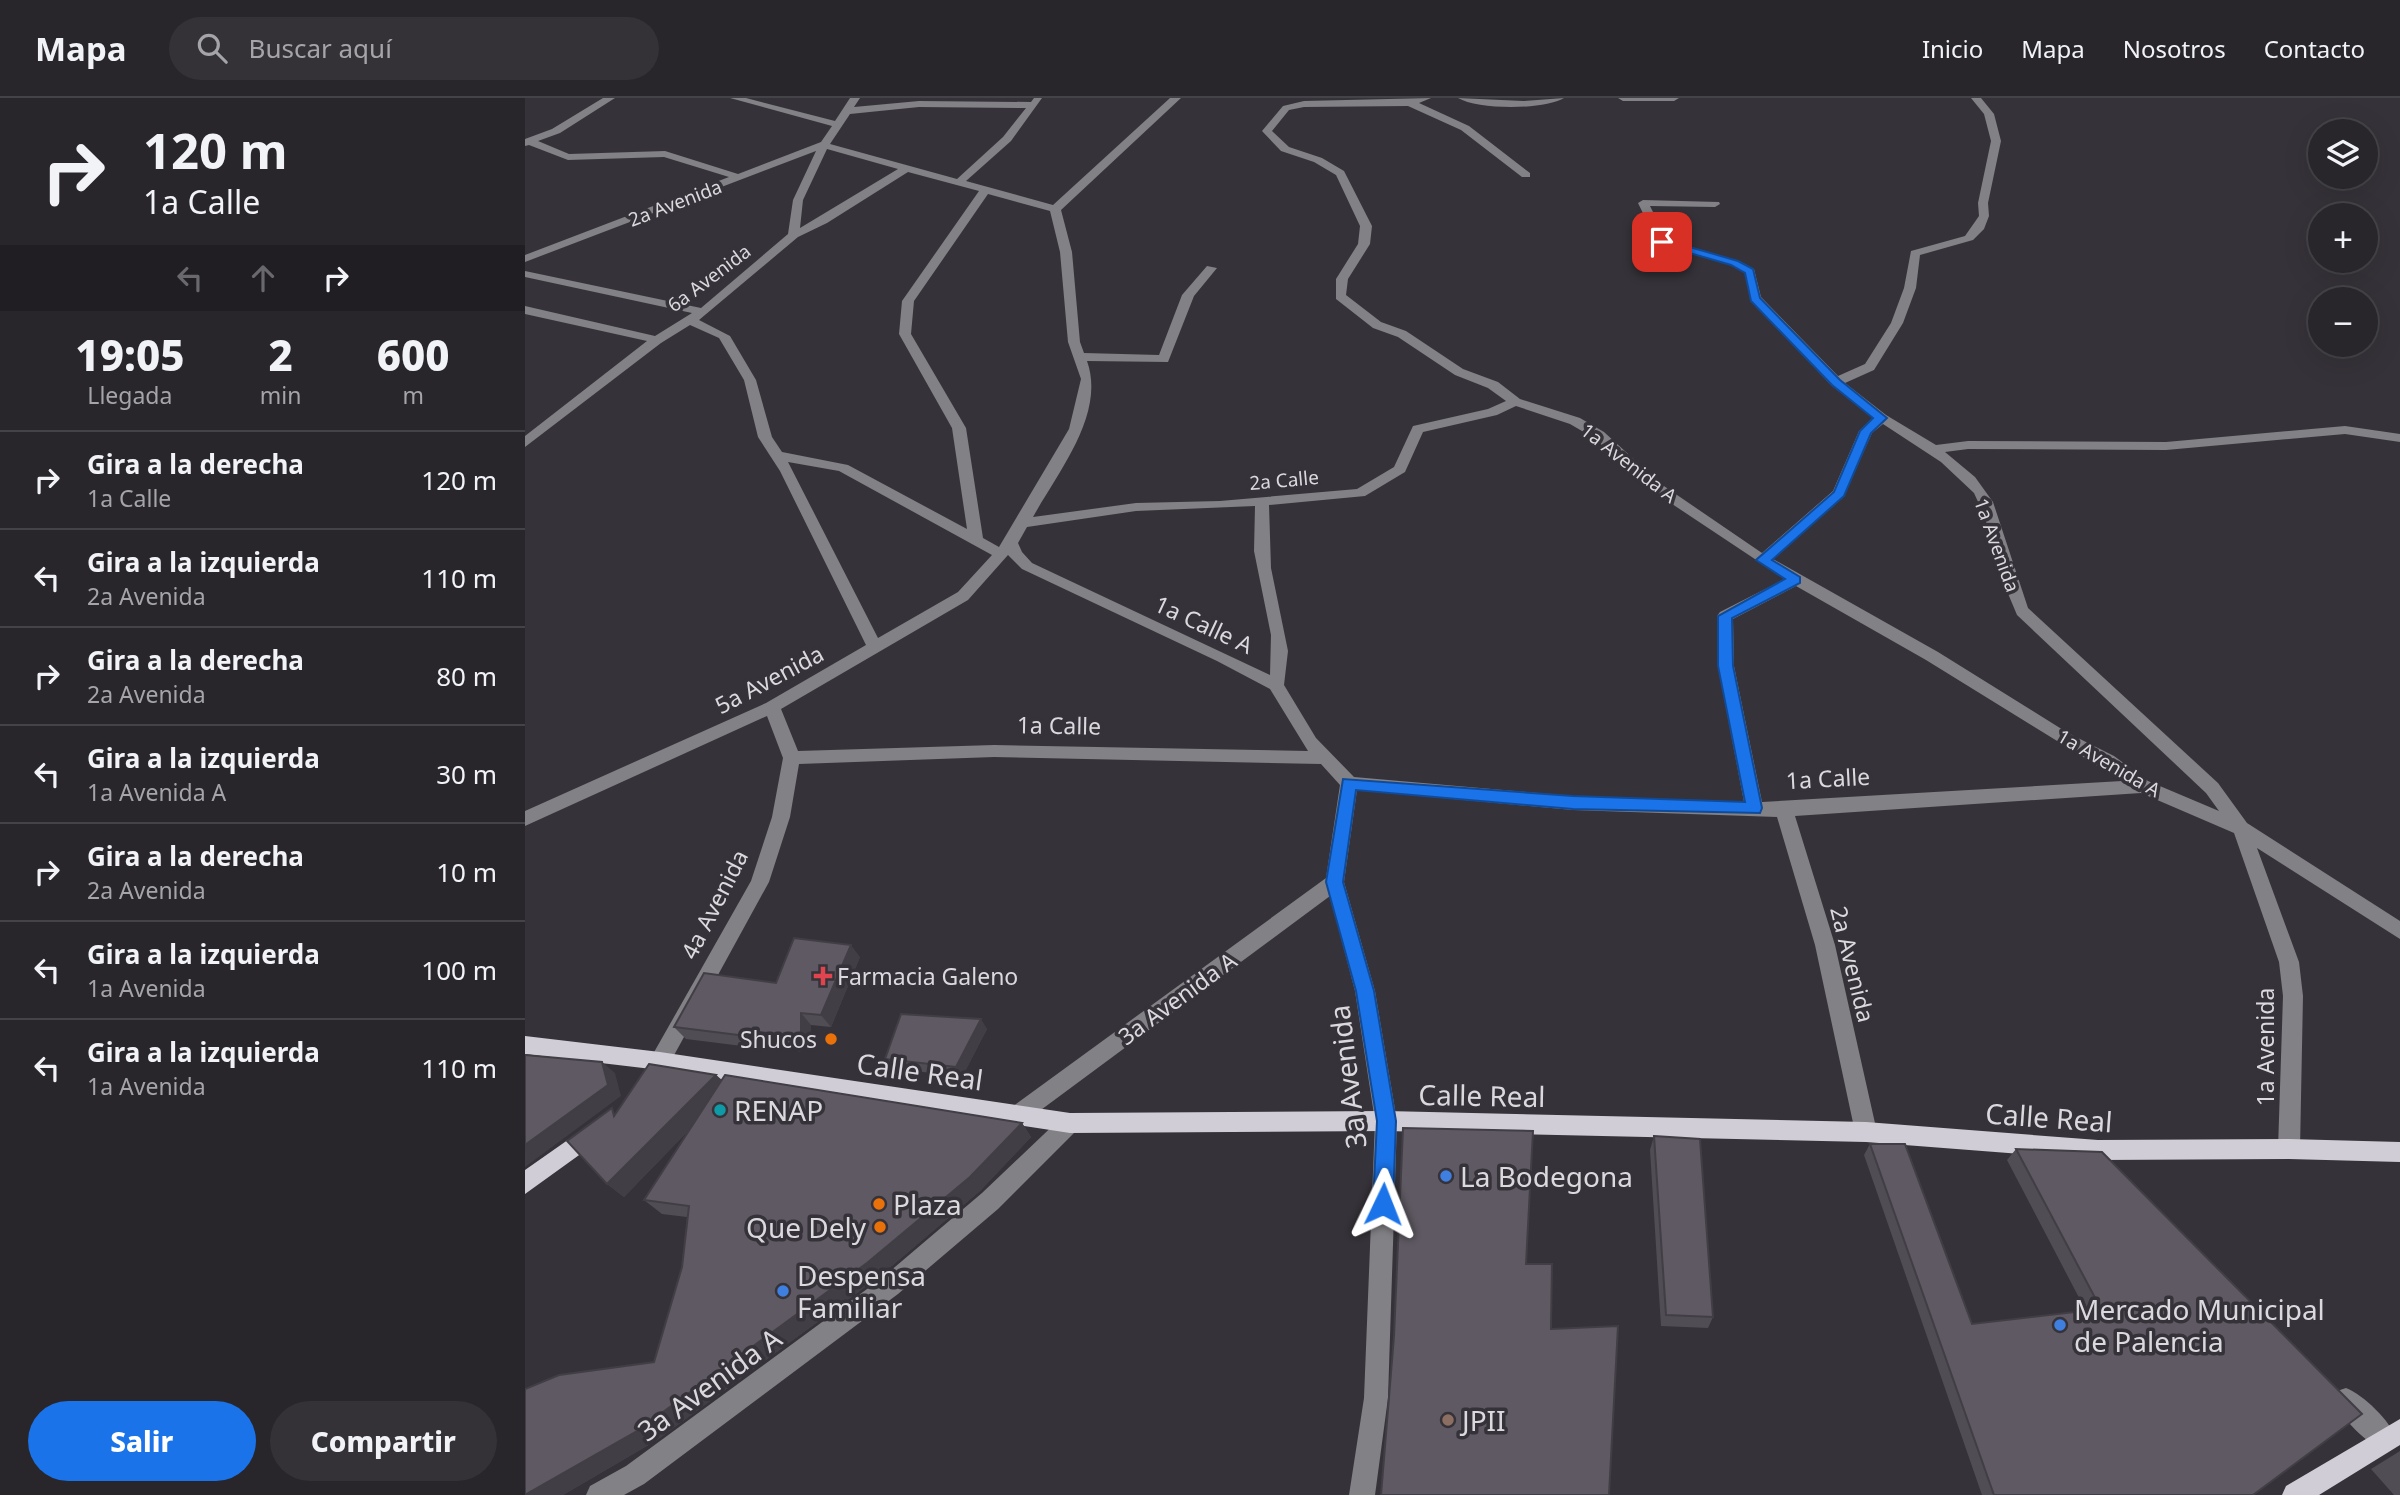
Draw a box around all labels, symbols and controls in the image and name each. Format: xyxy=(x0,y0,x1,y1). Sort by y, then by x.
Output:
search box xyxy=(169,17,659,80)
text: Mapa xyxy=(35,26,127,71)
icon: search xyxy=(193,29,231,67)
text: Buscar aquí xyxy=(249,30,392,66)
text: Inicio xyxy=(1922,32,1983,65)
text: Mapa xyxy=(2021,32,2085,65)
text: Nosotros xyxy=(2123,32,2226,65)
text: Contacto xyxy=(2264,32,2365,65)
text: 120 m xyxy=(143,117,288,183)
map controls xyxy=(2308,119,2378,357)
button: layers xyxy=(2308,119,2378,189)
icon: right xyxy=(28,126,119,217)
street label: 2a Avenida xyxy=(625,173,725,233)
text: 1a Calle xyxy=(143,180,260,223)
button: + xyxy=(2308,203,2378,273)
pin xyxy=(1632,212,1692,272)
icon: arrive xyxy=(1643,223,1681,261)
street label: 6a Avenida xyxy=(662,238,756,318)
icon: left xyxy=(171,259,209,297)
icon: ahead xyxy=(244,259,282,297)
icon: right xyxy=(317,259,355,297)
button: − xyxy=(2308,287,2378,357)
text: 19:05 xyxy=(75,326,184,383)
text: 2 xyxy=(268,326,293,383)
text: 600 xyxy=(377,326,450,383)
text: Llegada xyxy=(87,379,172,411)
text: min xyxy=(260,379,301,411)
text: m xyxy=(402,379,424,411)
street label: 1a Avenida A xyxy=(1576,417,1683,509)
text: Gira a la derecha xyxy=(87,446,304,482)
icon: right xyxy=(28,461,66,499)
text: 120 m xyxy=(421,462,497,498)
street label: 2a Calle xyxy=(1248,464,1320,496)
text: 1a Calle xyxy=(87,482,171,514)
street label: 1a Avenida xyxy=(1968,495,2026,595)
text: Gira a la izquierda xyxy=(87,544,320,580)
icon: left xyxy=(28,559,66,597)
text: 110 m xyxy=(421,560,497,596)
text: 2a Avenida xyxy=(87,580,206,612)
street label: 1a Calle A xyxy=(1150,587,1259,661)
street label: 5a Avenida xyxy=(709,637,829,721)
text: Gira a la derecha xyxy=(87,642,304,678)
icon: right xyxy=(28,657,66,695)
text: 80 m xyxy=(436,658,497,694)
text: 2a Avenida xyxy=(87,678,206,710)
street label: 1a Calle xyxy=(1017,708,1101,742)
street label: 1a Avenida A xyxy=(2053,723,2166,803)
text: Gira a la izquierda xyxy=(87,740,320,776)
icon: left xyxy=(28,755,66,793)
text: 30 m xyxy=(436,756,497,792)
street label: 1a Calle xyxy=(1785,760,1871,796)
text: 1a Avenida A xyxy=(87,776,226,808)
text: Gira a la derecha xyxy=(87,838,304,874)
street label: 4a Avenida xyxy=(673,844,755,964)
icon: right xyxy=(28,853,66,891)
text: 10 m xyxy=(436,854,497,890)
text: 2a Avenida xyxy=(87,874,206,906)
street label: 2a Avenida xyxy=(1823,903,1883,1025)
text: Gira a la izquierda xyxy=(87,936,320,972)
street label: 3a Avenida A xyxy=(1111,944,1243,1052)
icon: left xyxy=(28,951,66,989)
text: 100 m xyxy=(421,952,497,988)
place label: Farmacia Galeno xyxy=(837,960,1018,992)
marker: Farmacia Galeno xyxy=(815,968,831,984)
text: 1a Avenida xyxy=(87,972,206,1004)
street label: 1a Avenida xyxy=(2249,988,2281,1106)
street label: 3a Avenida xyxy=(1319,1003,1375,1151)
place label: Shucos xyxy=(740,1023,817,1055)
marker: Shucos xyxy=(823,1031,839,1047)
text: Gira a la izquierda xyxy=(87,1034,320,1070)
street label: Calle Real xyxy=(854,1043,986,1099)
icon: left xyxy=(28,1049,66,1087)
text: 110 m xyxy=(421,1050,497,1086)
text: 1a Avenida xyxy=(87,1070,206,1102)
street label: Calle Real xyxy=(1418,1075,1546,1115)
place label: RENAP xyxy=(734,1091,823,1129)
street label: Calle Real xyxy=(1984,1094,2114,1140)
marker: RENAP xyxy=(712,1102,728,1118)
place label: La Bodegona xyxy=(1460,1157,1633,1195)
position arrow xyxy=(1346,1167,1420,1241)
marker: La Bodegona xyxy=(1438,1168,1454,1184)
place label: Plaza xyxy=(893,1185,962,1223)
marker: Plaza xyxy=(871,1196,887,1212)
place label: Que Dely xyxy=(746,1208,867,1246)
marker: Que Dely xyxy=(872,1219,888,1235)
place label: Despensa Familiar xyxy=(797,1256,926,1326)
marker: Despensa Familiar xyxy=(775,1283,791,1299)
place label: Mercado Municipal de Palencia xyxy=(2074,1290,2325,1360)
marker: Mercado Municipal de Palencia xyxy=(2052,1317,2068,1333)
street label: 3a Avenida A xyxy=(629,1319,789,1449)
button: Salir xyxy=(28,1401,256,1481)
button: Compartir xyxy=(270,1401,497,1481)
place label: JPII xyxy=(1459,1401,1506,1439)
marker: JPII xyxy=(1440,1412,1456,1428)

